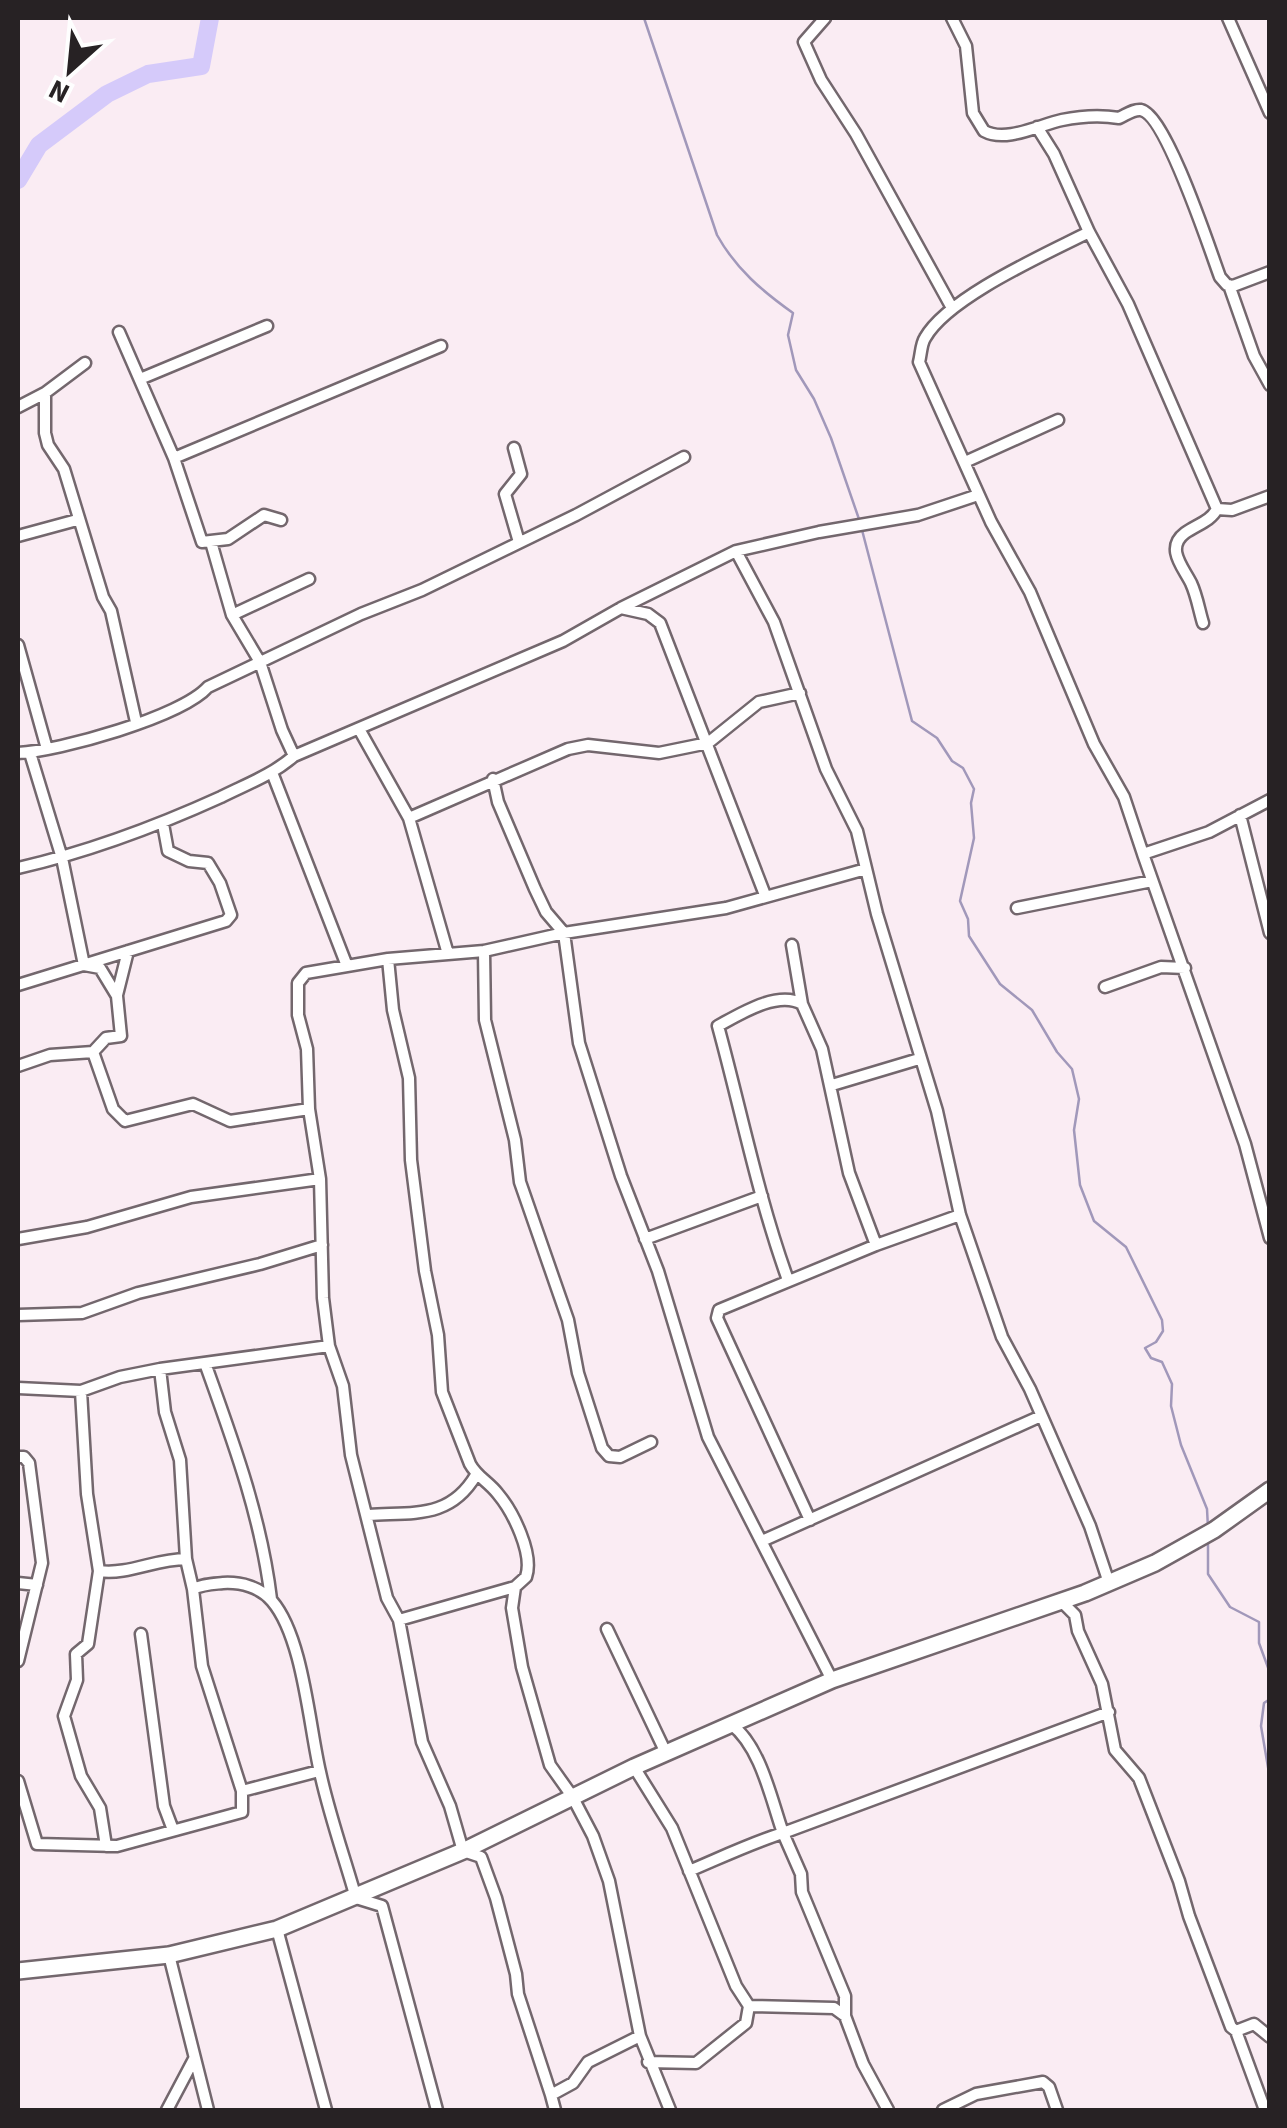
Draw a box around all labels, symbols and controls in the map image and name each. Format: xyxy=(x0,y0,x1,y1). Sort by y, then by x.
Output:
north arrow xyxy=(20,20,120,120)
text: N xyxy=(42,69,76,113)

